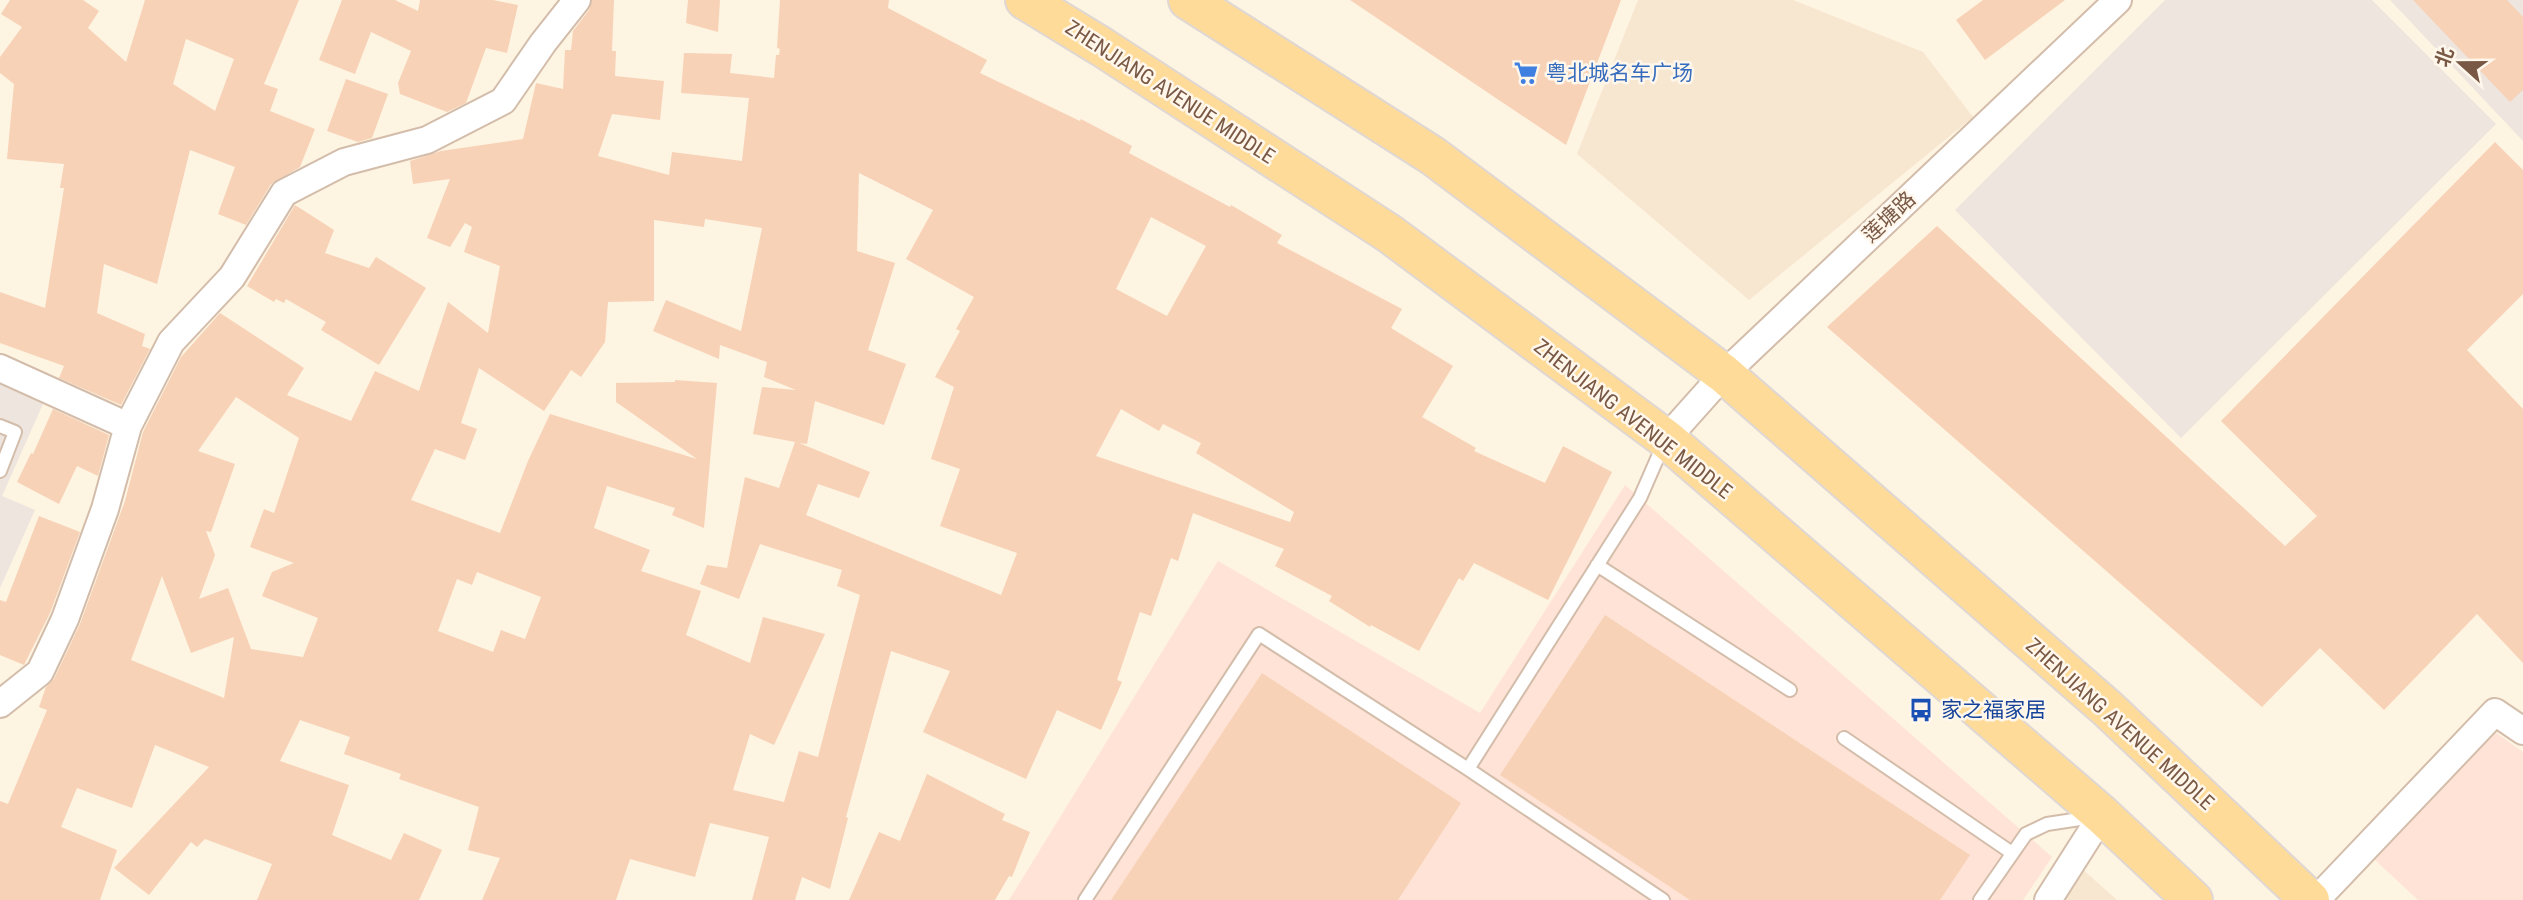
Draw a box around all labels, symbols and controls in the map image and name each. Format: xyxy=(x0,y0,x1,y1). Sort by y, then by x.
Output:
street label: ZHENJIANG AVENUE MIDDLE xyxy=(1061,15,1279,169)
north arrow xyxy=(2425,28,2495,98)
text: 北 xyxy=(2430,44,2459,70)
supermarket icon: 粤北城名车广场 xyxy=(1512,59,1540,87)
place label: 粤北城名车广场 xyxy=(1546,61,1693,85)
street label: 莲塘路 xyxy=(1858,187,1920,247)
street label: ZHENJIANG AVENUE MIDDLE xyxy=(1529,334,1737,504)
street label: ZHENJIANG AVENUE MIDDLE xyxy=(2021,633,2219,815)
bus stop icon: 家之福家居 xyxy=(1907,696,1935,724)
place label: 家之福家居 xyxy=(1941,698,2046,722)

